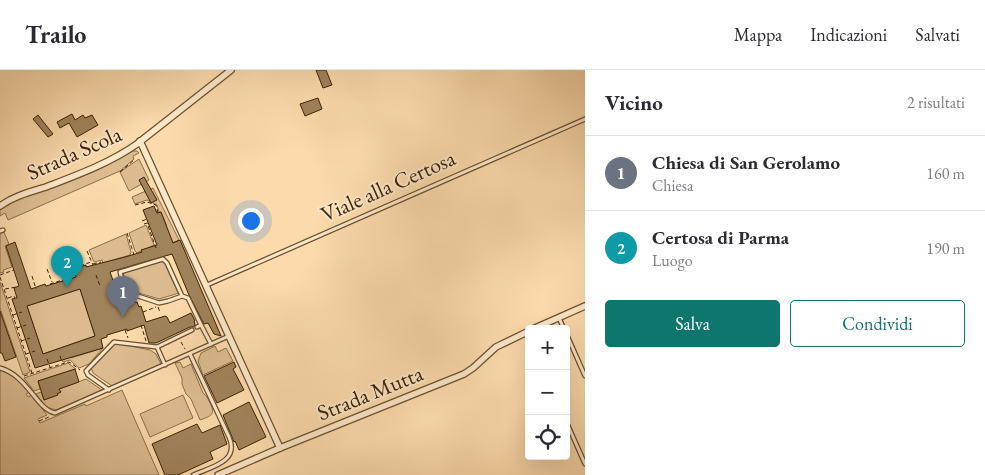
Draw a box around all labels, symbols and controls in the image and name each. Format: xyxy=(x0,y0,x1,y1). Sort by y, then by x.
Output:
text: Trailo xyxy=(25,19,86,50)
text: Mappa xyxy=(734,23,782,46)
text: Indicazioni xyxy=(810,23,887,46)
text: Salvati xyxy=(915,23,960,46)
text: Vicino xyxy=(605,89,663,116)
text: 2 risultati xyxy=(907,92,965,113)
street label: Strada Scola xyxy=(22,119,126,187)
street label: Viale alla Certosa xyxy=(316,143,460,229)
text: Chiesa di San Gerolamo xyxy=(652,150,840,175)
text: 1 xyxy=(617,163,625,184)
text: 160 m xyxy=(926,163,965,184)
text: Chiesa xyxy=(652,175,693,196)
your location xyxy=(238,208,264,234)
text: Certosa di Parma xyxy=(652,225,789,250)
text: 2 xyxy=(617,238,625,259)
text: 190 m xyxy=(926,238,965,259)
pin: 2 xyxy=(51,246,83,287)
text: Luogo xyxy=(652,250,693,271)
pin: 1 xyxy=(107,276,139,317)
button: Salva xyxy=(605,300,780,347)
button: Condividi xyxy=(790,300,965,347)
map controls xyxy=(525,325,570,460)
button: + xyxy=(525,325,570,370)
street label: Strada Mutta xyxy=(313,359,427,427)
button: − xyxy=(525,370,570,415)
button: locate xyxy=(525,415,570,460)

